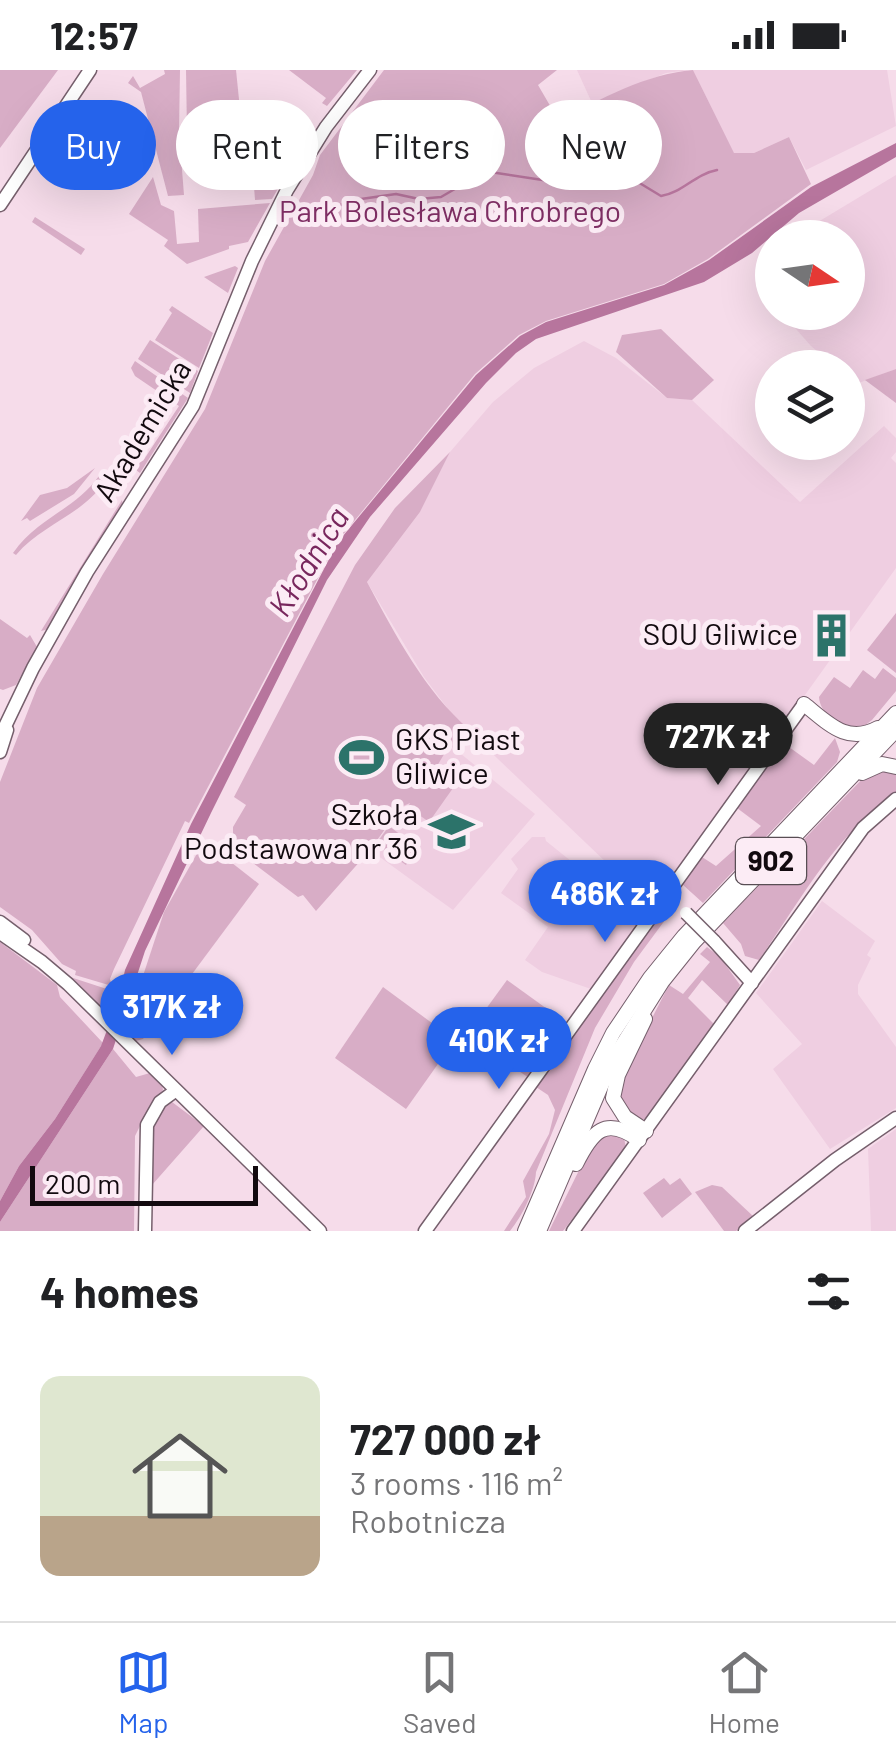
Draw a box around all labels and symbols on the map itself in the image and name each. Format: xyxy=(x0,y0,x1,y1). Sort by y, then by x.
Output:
park label: Park Bolesława Chrobrego xyxy=(279,192,621,228)
north arrow xyxy=(755,220,865,330)
street label: Akademicka xyxy=(85,353,198,507)
water label: Kłodnica xyxy=(259,499,356,622)
building icon: SOU Gliwice xyxy=(807,611,855,659)
place label: SOU Gliwice xyxy=(643,615,798,651)
pin: 727K zł xyxy=(626,703,810,788)
place label: GKS Piast Gliwice xyxy=(395,720,521,790)
sports icon: GKS Piast Gliwice xyxy=(338,733,386,781)
place label: Szkoła Podstawowa nr 36 xyxy=(184,795,418,865)
school or university icon: Szkoła Podstawowa nr 36 xyxy=(427,808,475,856)
road number: 902 xyxy=(736,838,806,884)
pin: 486K zł xyxy=(513,860,697,945)
pin: 317K zł xyxy=(80,973,264,1058)
pin: 410K zł xyxy=(407,1007,591,1092)
scale bar xyxy=(30,1161,258,1206)

